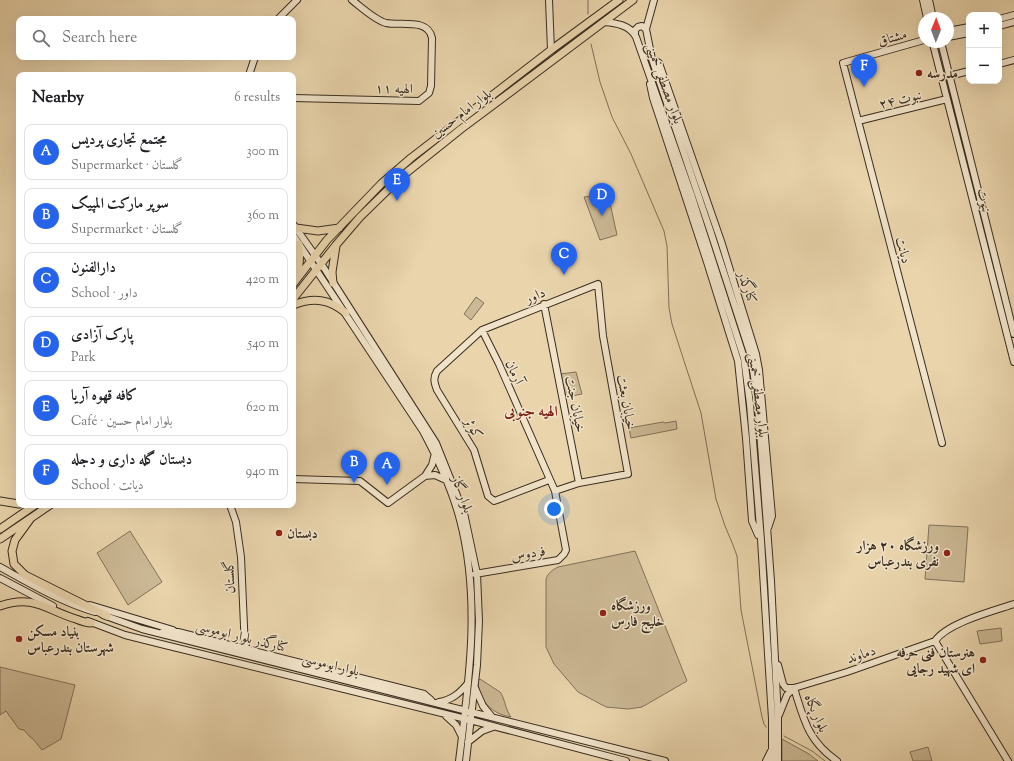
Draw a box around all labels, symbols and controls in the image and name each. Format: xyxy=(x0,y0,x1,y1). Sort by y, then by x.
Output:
north arrow xyxy=(918,12,954,48)
map controls xyxy=(966,12,1002,84)
button: + xyxy=(966,12,1002,48)
search box xyxy=(16,16,296,60)
street label: مشتاق xyxy=(876,25,910,53)
icon: search xyxy=(30,27,52,49)
text: Search here xyxy=(62,28,137,49)
street label: بلوار مصطفی خمینی xyxy=(639,40,687,127)
button: − xyxy=(966,48,1002,84)
pin: F xyxy=(851,54,877,87)
place label: مدرسه xyxy=(927,65,958,85)
marker: مدرسه xyxy=(914,68,924,78)
street label: الهیه ۱۱ xyxy=(375,80,413,100)
street label: بلوار امام حسین xyxy=(428,85,497,145)
text: Nearby xyxy=(32,86,84,110)
street label: نبوت ۲۴ xyxy=(877,86,924,116)
text: 6 results xyxy=(234,89,280,107)
text: مجتمع تجاری پردیس xyxy=(71,130,167,151)
text: A xyxy=(41,143,51,161)
text: 300 m xyxy=(247,143,279,161)
text: Supermarket · گلستان xyxy=(71,157,183,175)
pin: E xyxy=(384,168,410,201)
pin: D xyxy=(589,183,615,216)
street label: نبوت xyxy=(970,186,996,215)
text: سوپر مارکت المپیک xyxy=(71,194,169,215)
text: B xyxy=(42,207,50,225)
text: 360 m xyxy=(247,207,279,225)
text: Supermarket · گلستان xyxy=(71,221,183,239)
street label: دیانت xyxy=(889,235,915,266)
pin: C xyxy=(551,242,577,275)
text: دارالفنون xyxy=(71,258,116,279)
street label: کنارگذر xyxy=(731,266,763,307)
text: C xyxy=(41,271,51,289)
text: 420 m xyxy=(246,271,279,289)
street label: داور xyxy=(521,284,549,311)
text: School · داور xyxy=(71,285,138,303)
text: پارک آزادی xyxy=(71,325,133,346)
text: D xyxy=(41,335,51,353)
text: 540 m xyxy=(248,335,279,353)
text: Park xyxy=(71,349,96,367)
street label: بلوار مصطفی خمینی xyxy=(742,352,772,439)
street label: آرمان xyxy=(499,357,528,390)
street label: خیابان بعثت xyxy=(610,373,640,432)
street label: خیابان جنت xyxy=(559,374,589,435)
text: کافه قهوه آریا xyxy=(71,386,137,407)
text: E xyxy=(42,399,50,417)
text: 620 m xyxy=(246,399,279,417)
district label: الهیه جنوبی xyxy=(503,402,558,423)
text: Café · بلوار امام حسین xyxy=(71,413,172,431)
street label: کوثر xyxy=(457,413,487,444)
text: دبستان گله داری و دجله xyxy=(71,450,192,471)
pin: B xyxy=(341,450,367,483)
pin: A xyxy=(374,452,400,485)
text: F xyxy=(42,463,50,481)
text: 940 m xyxy=(246,463,279,481)
street label: بلوار گاز xyxy=(444,471,477,517)
text: School · دیانت xyxy=(71,477,144,495)
your location xyxy=(544,499,564,519)
place label: دبستان xyxy=(287,525,318,545)
marker: دبستان xyxy=(274,528,284,538)
place label: ورزشگاه ۲۰ هزار نفری بندرعباس xyxy=(855,536,939,573)
street label: فردوس xyxy=(510,542,547,568)
marker: ورزشگاه ۲۰ هزار نفری بندرعباس xyxy=(942,548,952,558)
street label: گلستان xyxy=(220,560,242,594)
place label: ورزشگاه خلیج فارس xyxy=(611,596,665,634)
marker: ورزشگاه خلیج فارس xyxy=(598,608,608,618)
street label: کنارگذر بلوار ابوموسی xyxy=(193,615,290,659)
place label: بنیاد مسکن شهرستان بندرعباس xyxy=(27,623,114,659)
marker: بنیاد مسکن شهرستان بندرعباس xyxy=(14,634,24,644)
street label: دماوند xyxy=(844,642,879,670)
place label: هنرستان فنی حرفه ای شهید رجایی xyxy=(896,644,975,680)
street label: بلوار ابوموسی xyxy=(300,649,361,683)
marker: هنرستان فنی حرفه ای شهید رجایی xyxy=(978,655,988,665)
street label: بلوار پگاه xyxy=(798,691,833,736)

